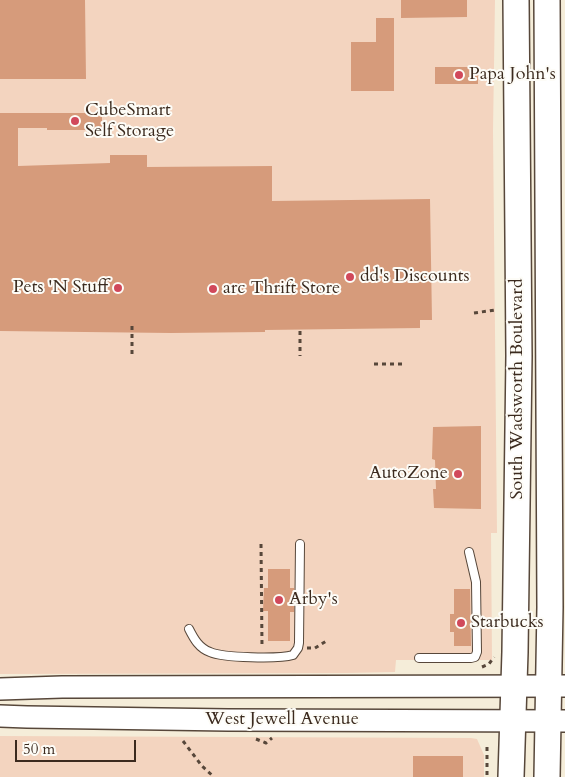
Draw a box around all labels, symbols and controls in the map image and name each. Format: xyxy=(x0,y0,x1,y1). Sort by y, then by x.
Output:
place label: Papa John's xyxy=(469,64,556,86)
marker: Papa John's xyxy=(453,69,465,81)
place label: CubeSmart Self Storage xyxy=(85,100,174,142)
marker: CubeSmart Self Storage xyxy=(69,115,81,127)
place label: dd's Discounts xyxy=(360,266,470,288)
marker: dd's Discounts xyxy=(344,271,356,283)
place label: Pets 'N Stuff xyxy=(13,277,108,299)
place label: arc Thrift Store xyxy=(223,278,340,300)
street label: South Wadsworth Boulevard xyxy=(507,278,529,500)
marker: Pets 'N Stuff xyxy=(112,282,124,294)
marker: arc Thrift Store xyxy=(207,283,219,295)
place label: AutoZone xyxy=(369,463,448,485)
marker: AutoZone xyxy=(452,468,464,480)
place label: Arby's xyxy=(289,589,338,611)
marker: Arby's xyxy=(273,594,285,606)
place label: Starbucks xyxy=(471,612,543,634)
marker: Starbucks xyxy=(455,617,467,629)
street label: West Jewell Avenue xyxy=(205,709,359,731)
scale bar xyxy=(18,730,139,762)
text: 50 m xyxy=(23,739,55,759)

